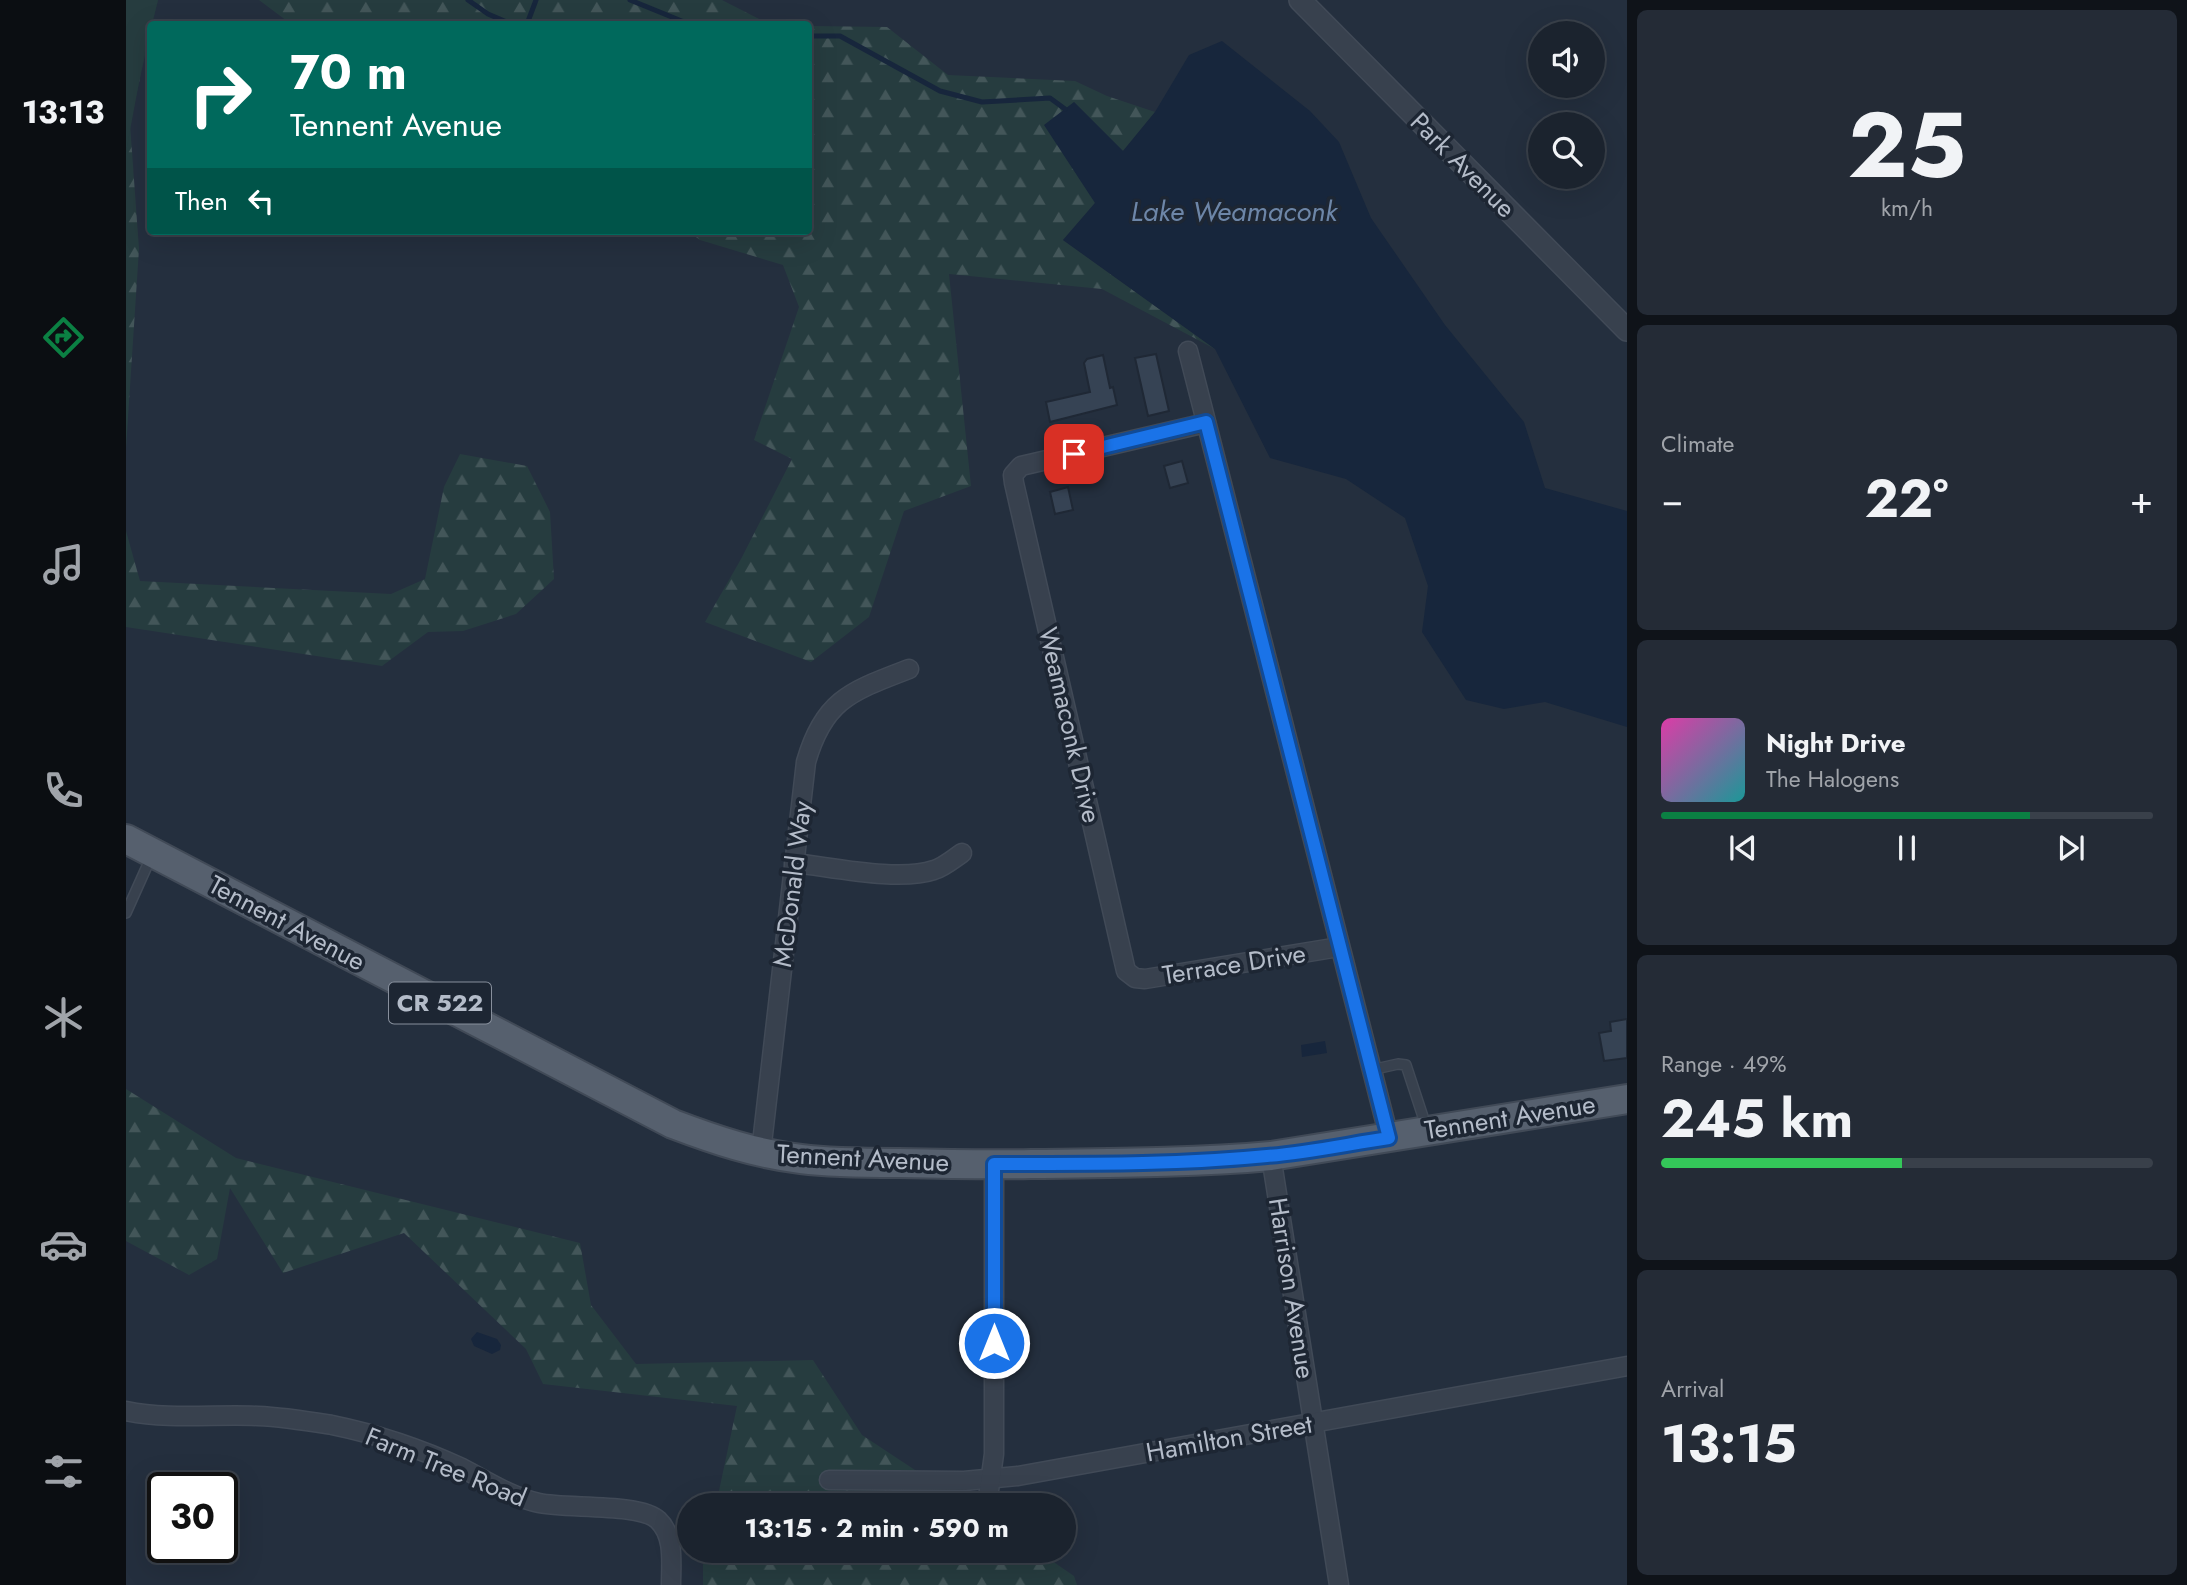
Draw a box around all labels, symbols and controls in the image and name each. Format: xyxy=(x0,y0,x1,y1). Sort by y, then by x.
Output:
map controls xyxy=(1528,21,1605,189)
button: sound xyxy=(1528,21,1605,98)
text: 70 m xyxy=(290,37,407,107)
icon: right xyxy=(175,49,266,140)
text: 25 xyxy=(1848,80,1966,211)
text: 13:13 xyxy=(22,89,104,135)
text: Tennent Avenue xyxy=(290,102,502,148)
street label: Park Avenue xyxy=(1402,104,1524,226)
button: search xyxy=(1528,112,1605,189)
text: Then xyxy=(175,182,228,220)
icon: left xyxy=(242,182,280,220)
water label: Lake Weamaconk xyxy=(1131,191,1338,232)
text: km/h xyxy=(1881,191,1933,225)
icon: directions xyxy=(39,313,88,362)
pin xyxy=(1044,424,1104,484)
text: Climate xyxy=(1661,427,1734,461)
icon: arrive xyxy=(1055,435,1093,473)
text: 22° xyxy=(1865,461,1948,537)
text: − xyxy=(1661,472,1683,527)
text: + xyxy=(2130,472,2153,527)
icon: music xyxy=(39,540,88,589)
street label: Weamaconk Drive xyxy=(1029,623,1111,827)
text: Night Drive xyxy=(1766,724,1906,762)
text: The Halogens xyxy=(1766,762,1899,796)
icon: phone xyxy=(39,766,88,815)
street label: McDonald Way xyxy=(763,798,821,969)
icon: previous xyxy=(1724,829,1762,867)
icon: pause xyxy=(1888,829,1926,867)
icon: next xyxy=(2052,829,2090,867)
street label: Tennent Avenue xyxy=(202,866,372,980)
street label: Terrace Drive xyxy=(1160,934,1308,994)
road number: CR 522 xyxy=(389,982,491,1023)
icon: climate xyxy=(39,993,88,1042)
text: Range · 49% xyxy=(1661,1047,1787,1081)
text: 245 km xyxy=(1661,1081,1853,1157)
street label: Tennent Avenue xyxy=(1422,1085,1598,1149)
street label: Tennent Avenue xyxy=(776,1135,950,1181)
street label: Harrison Avenue xyxy=(1259,1195,1325,1381)
icon: car xyxy=(39,1220,88,1269)
position arrow xyxy=(957,1306,1031,1380)
text: Arrival xyxy=(1661,1372,1724,1406)
street label: Hamilton Street xyxy=(1143,1405,1316,1471)
text: 13:15 xyxy=(1661,1406,1797,1482)
street label: Farm Tree Road xyxy=(360,1417,532,1517)
icon: filters xyxy=(39,1447,88,1496)
speed limit sign: 30 xyxy=(147,1472,238,1563)
text: 13:15 · 2 min · 590 m xyxy=(744,1509,1009,1547)

